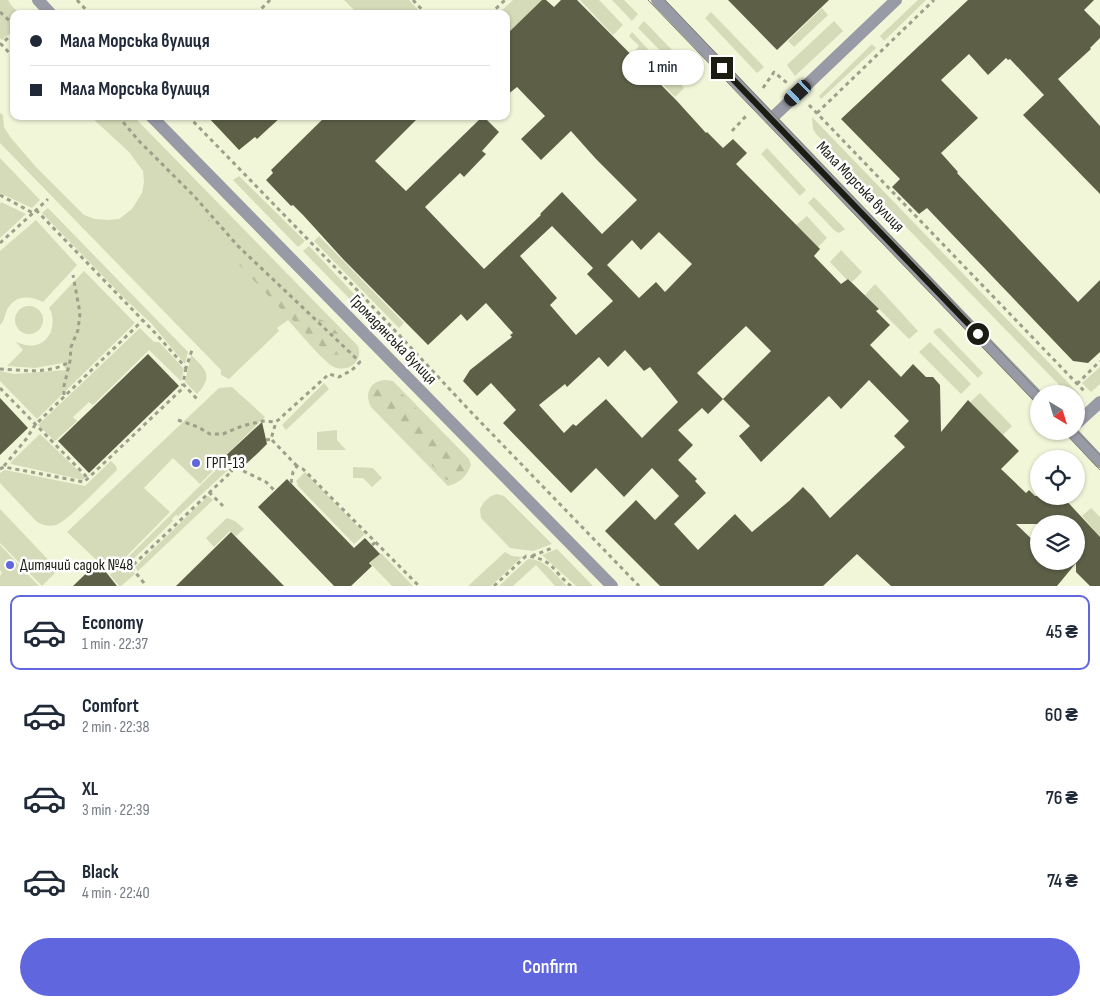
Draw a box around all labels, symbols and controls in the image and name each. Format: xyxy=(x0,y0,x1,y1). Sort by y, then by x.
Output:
text: Мала Морська вулиця xyxy=(60,30,210,53)
callout: 1 min xyxy=(622,50,704,86)
route end xyxy=(711,57,733,79)
text: 1 min xyxy=(648,58,678,77)
car xyxy=(781,77,814,109)
text: Мала Морська вулиця xyxy=(60,78,210,101)
street label: Мала Морська вулиця xyxy=(812,138,908,236)
street label: Громадянська вулиця xyxy=(346,291,440,389)
route start xyxy=(967,323,989,345)
north arrow xyxy=(1030,385,1085,440)
map controls xyxy=(1030,385,1085,570)
button: locate xyxy=(1030,450,1085,505)
place label: ГРП-13 xyxy=(206,454,245,473)
marker: ГРП-13 xyxy=(190,457,202,469)
button: layers xyxy=(1030,515,1085,570)
place label: Дитячий садок №48 xyxy=(20,556,133,575)
marker: Дитячий садок №48 xyxy=(4,559,16,571)
icon: car xyxy=(22,610,67,655)
text: Economy xyxy=(82,612,144,635)
text: 45 ₴ xyxy=(1046,621,1078,644)
text: 1 min · 22:37 xyxy=(82,635,148,654)
icon: car xyxy=(22,693,67,738)
text: Comfort xyxy=(82,695,139,718)
text: 60 ₴ xyxy=(1045,704,1078,727)
text: 2 min · 22:38 xyxy=(82,718,149,737)
icon: car xyxy=(22,776,67,821)
text: XL xyxy=(82,778,98,801)
text: 76 ₴ xyxy=(1046,787,1078,810)
text: 3 min · 22:39 xyxy=(82,801,150,820)
icon: car xyxy=(22,859,67,904)
text: Black xyxy=(82,861,119,884)
text: 74 ₴ xyxy=(1047,870,1078,893)
text: 4 min · 22:40 xyxy=(82,884,150,903)
button: Confirm xyxy=(20,938,1080,996)

